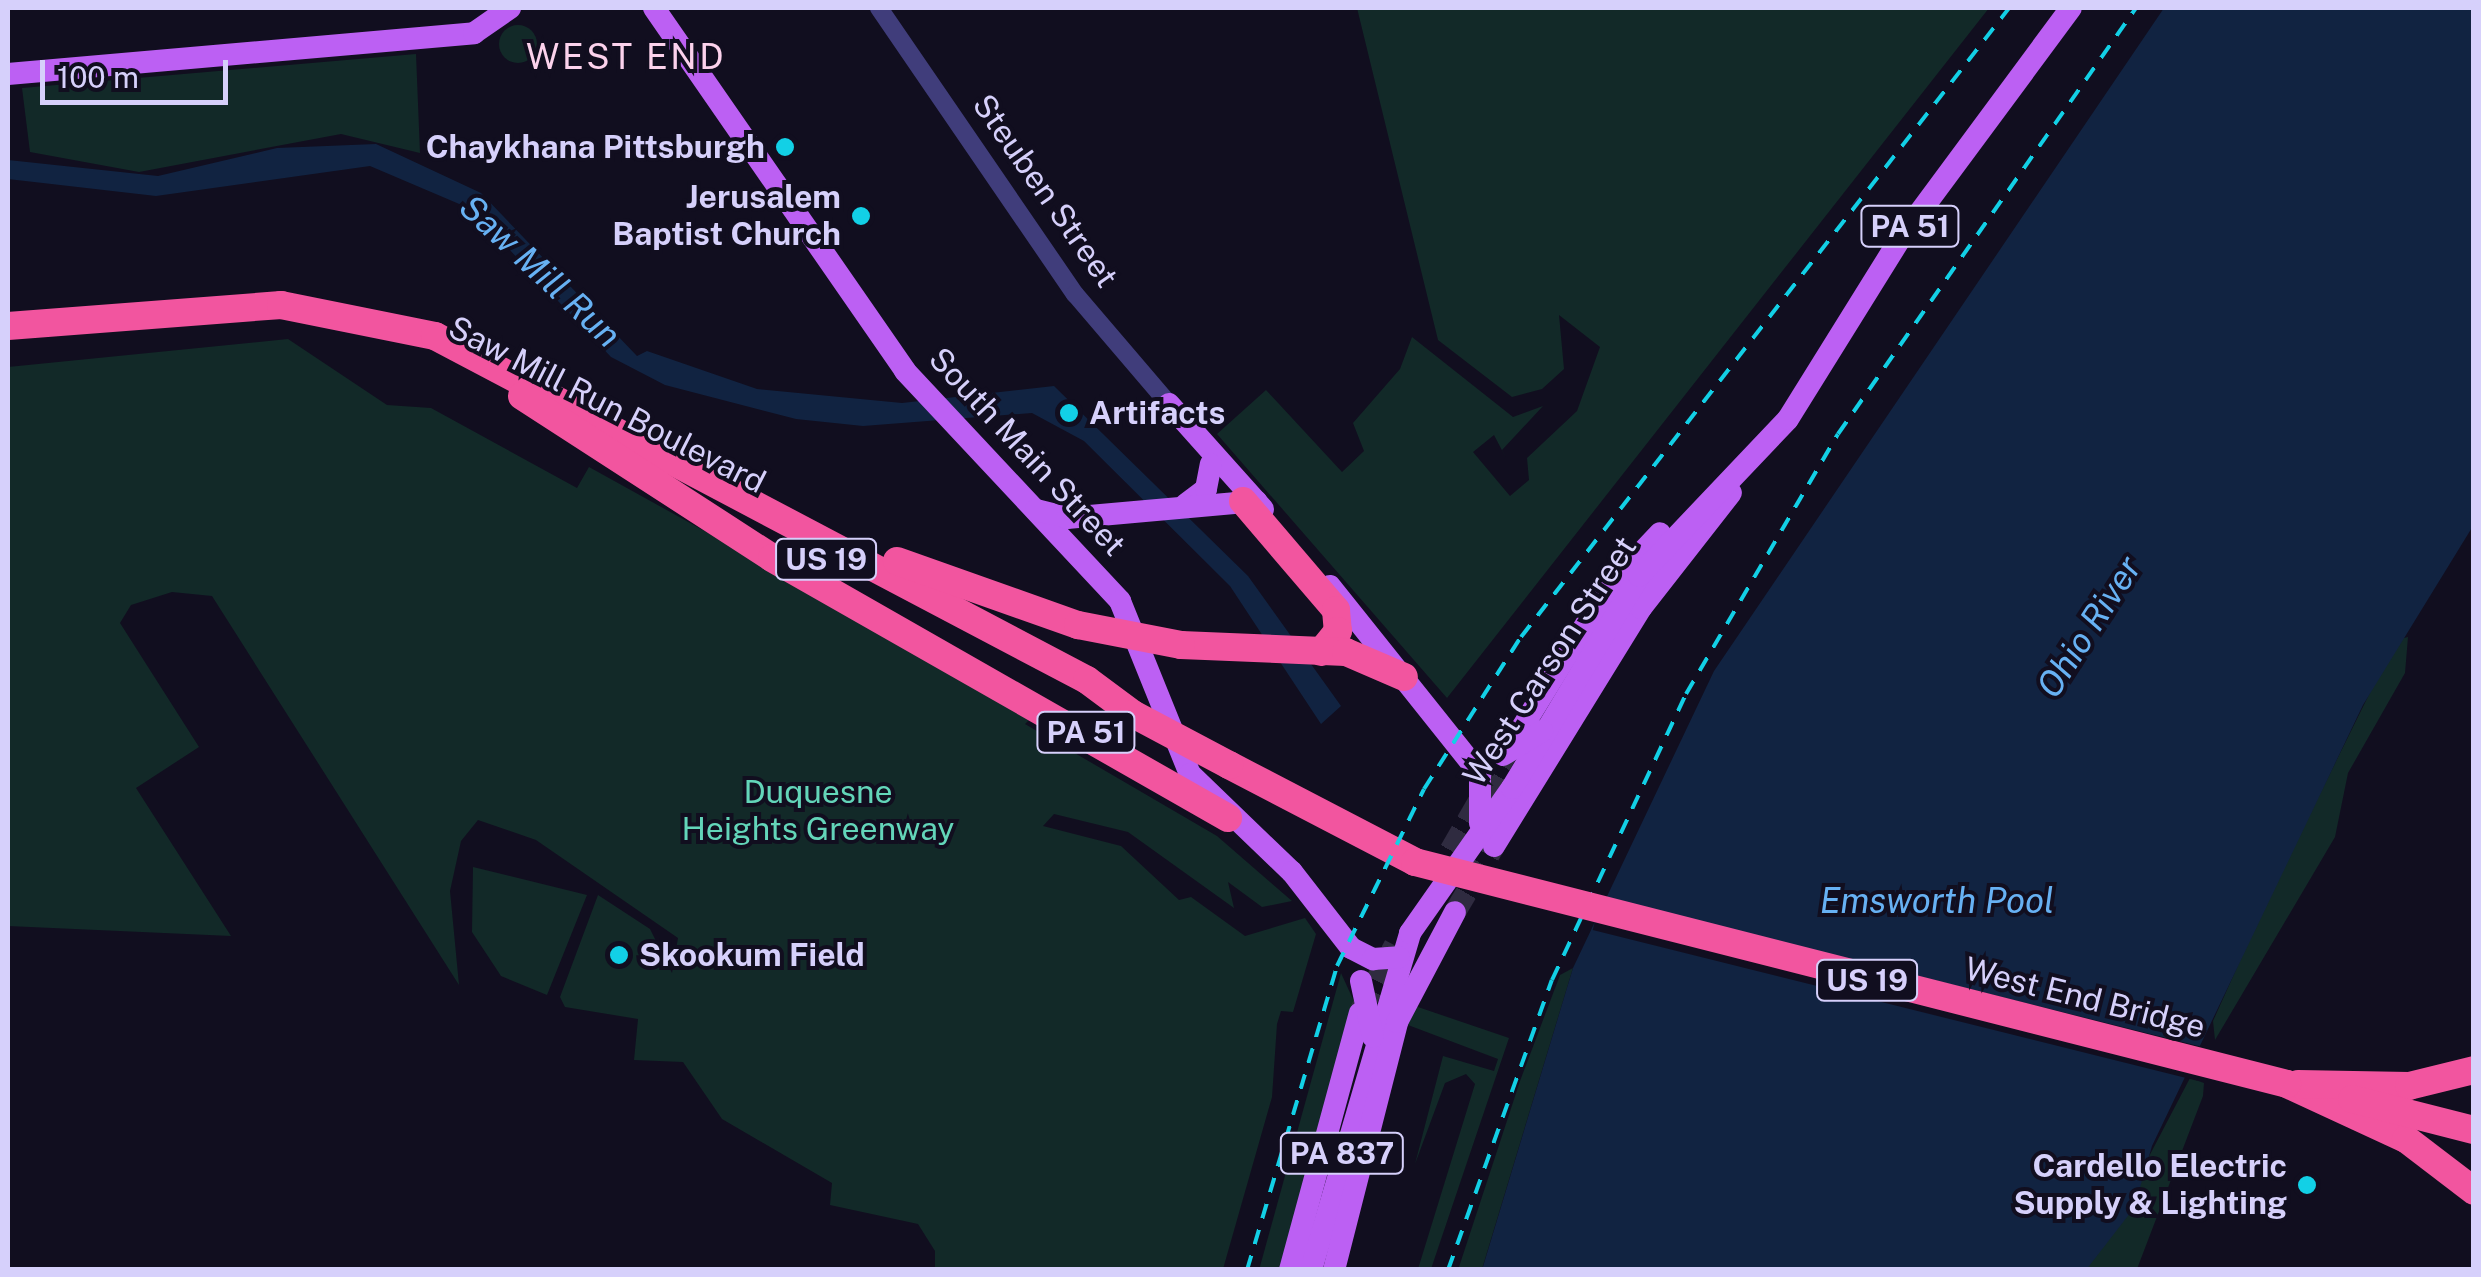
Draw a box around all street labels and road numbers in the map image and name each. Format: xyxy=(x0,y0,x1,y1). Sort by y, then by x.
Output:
street label: Steuben Street xyxy=(964,87,1126,295)
road number: PA 51 xyxy=(1860,201,1960,251)
street label: Saw Mill Run Boulevard xyxy=(442,308,772,502)
street label: South Main Street xyxy=(921,340,1133,564)
street label: West Carson Street xyxy=(1455,529,1645,793)
road number: US 19 xyxy=(774,534,878,584)
road number: PA 51 xyxy=(1036,707,1136,757)
street label: West End Bridge xyxy=(1961,950,2209,1046)
road number: US 19 xyxy=(1814,955,1920,1005)
road number: PA 837 xyxy=(1280,1128,1404,1178)

